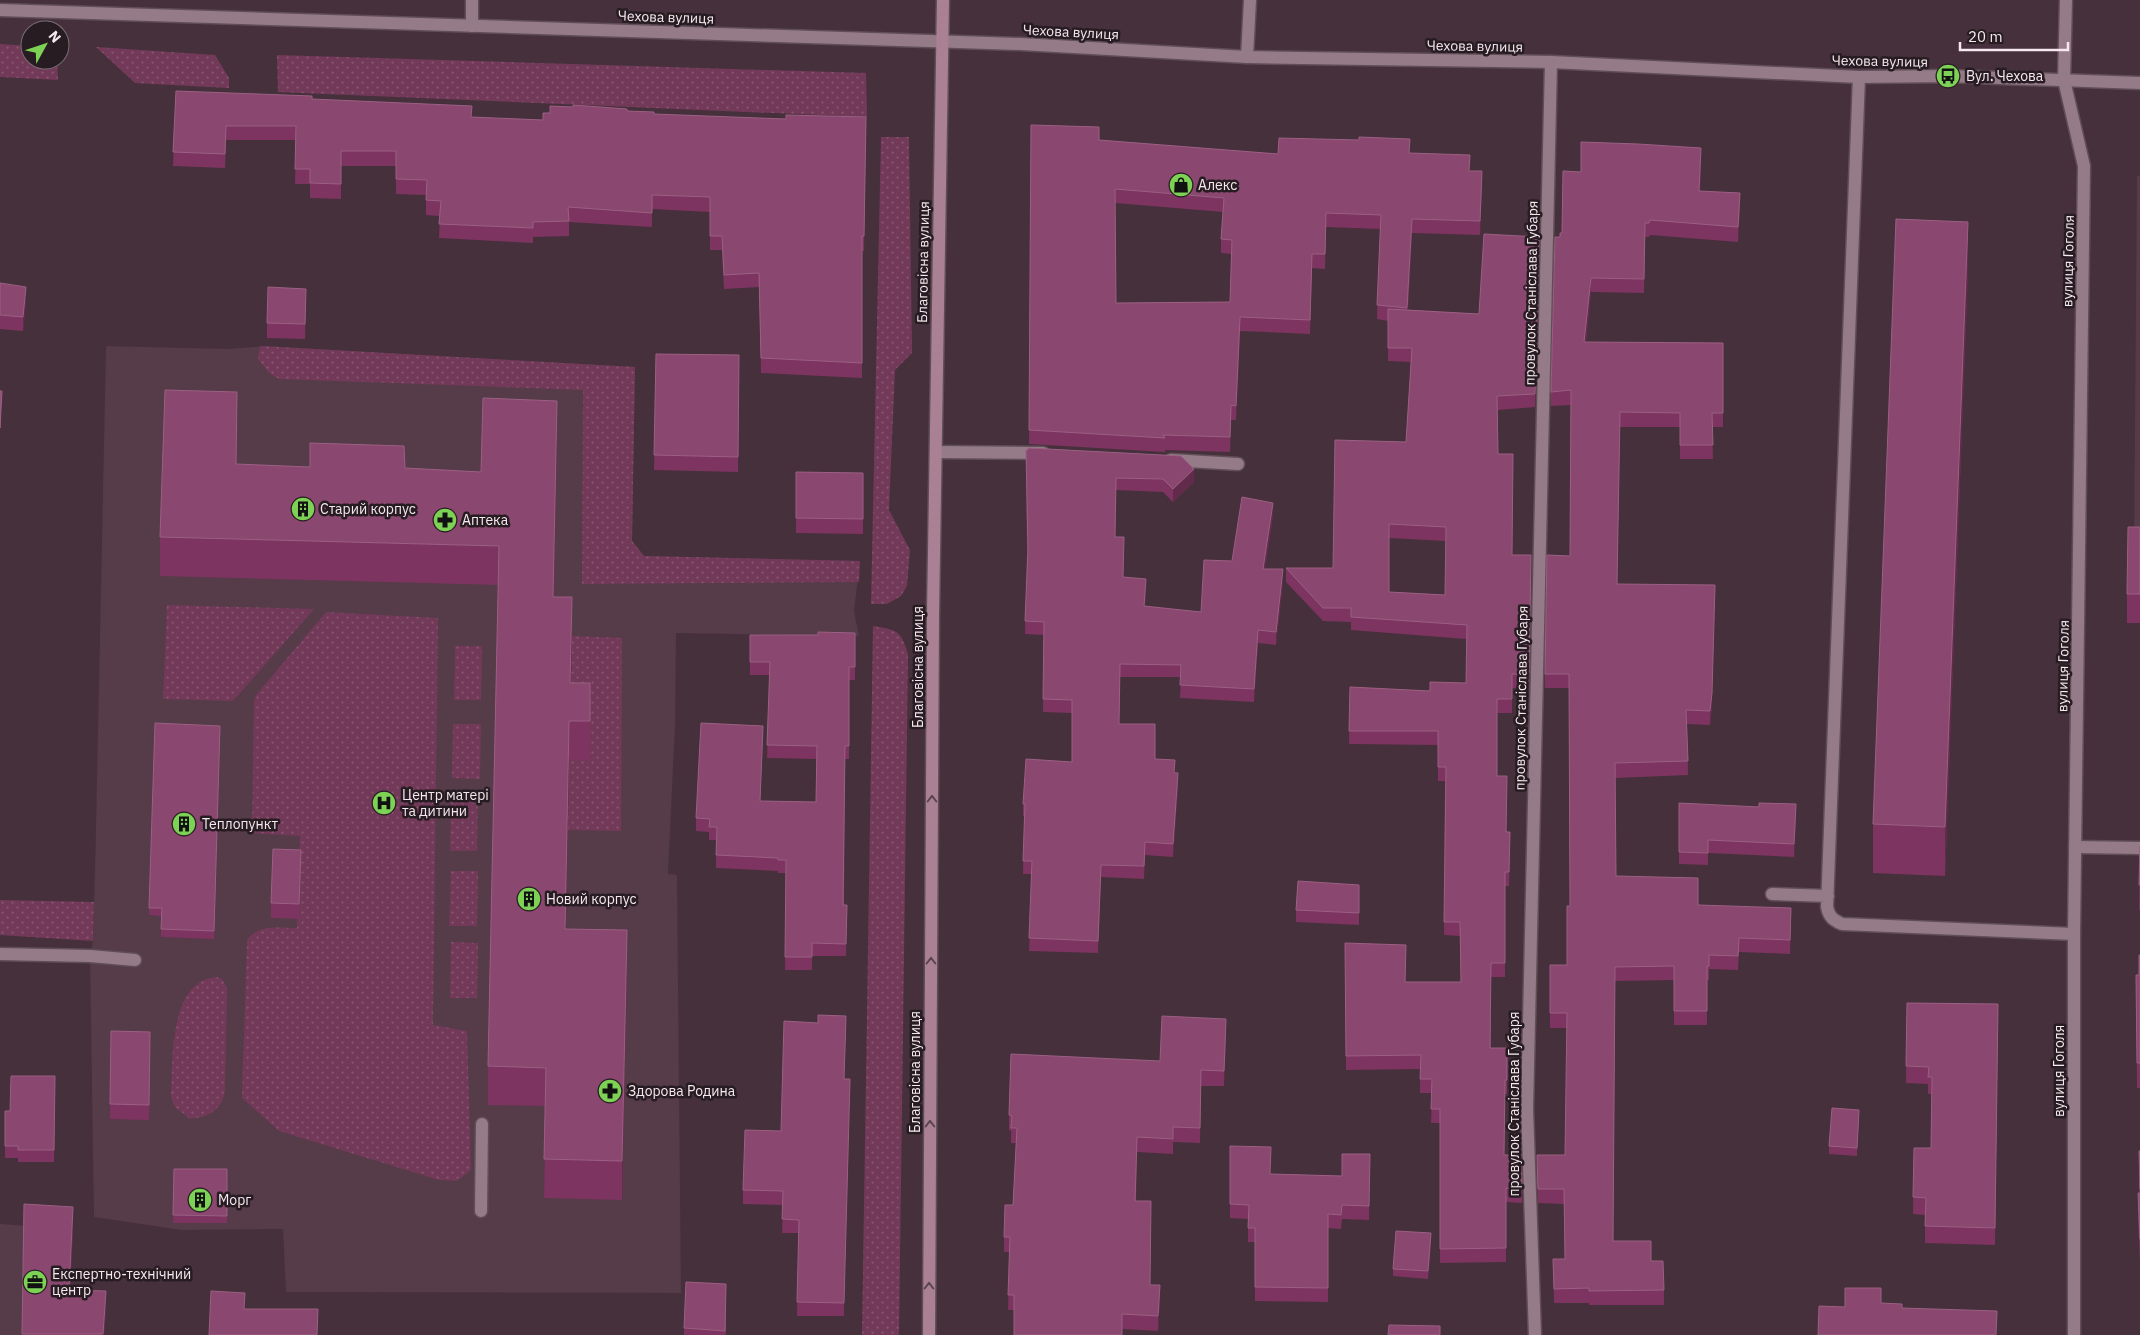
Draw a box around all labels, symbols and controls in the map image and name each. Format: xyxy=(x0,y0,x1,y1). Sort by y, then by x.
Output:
street label: Чехова вулиця xyxy=(618,6,714,28)
north arrow xyxy=(20,20,70,70)
street label: Чехова вулиця xyxy=(1022,20,1120,44)
scale bar xyxy=(1960,20,2068,52)
text: N xyxy=(45,27,65,46)
text: 20 m xyxy=(1968,27,2003,46)
street label: Чехова вулиця xyxy=(1427,36,1523,56)
street label: Чехова вулиця xyxy=(1832,51,1928,71)
bus stop icon: Вул. Чехова xyxy=(1935,63,1961,89)
place label: Вул. Чехова xyxy=(1966,67,2044,85)
shop icon: Алекс xyxy=(1168,172,1194,198)
place label: Алекс xyxy=(1198,176,1237,194)
street label: провулок Станіслава Губаря xyxy=(1520,200,1542,386)
street label: Благовісна вулиця xyxy=(913,201,933,323)
street label: вулиця Гоголя xyxy=(2058,215,2078,307)
building icon: Старий корпус xyxy=(290,496,316,522)
place label: Старий корпус xyxy=(320,500,416,518)
pharmacy icon: Аптека xyxy=(432,507,458,533)
place label: Аптека xyxy=(462,511,509,529)
street label: провулок Станіслава Губаря xyxy=(1510,605,1532,791)
street label: Благовісна вулиця xyxy=(909,606,927,728)
street label: вулиця Гоголя xyxy=(2053,620,2073,712)
place label: Центр матері та дитини xyxy=(402,786,489,820)
hospital icon: Центр матері та дитини xyxy=(371,790,397,816)
one-way arrow xyxy=(927,795,937,802)
building icon: Теплопункт xyxy=(171,811,197,837)
place label: Теплопункт xyxy=(202,815,278,833)
building icon: Новий корпус xyxy=(516,886,542,912)
place label: Новий корпус xyxy=(546,890,637,908)
one-way arrow xyxy=(926,957,936,965)
street label: Благовісна вулиця xyxy=(906,1011,924,1133)
street label: провулок Станіслава Губаря xyxy=(1505,1012,1523,1196)
street label: вулиця Гоголя xyxy=(2050,1025,2068,1117)
pharmacy icon: Здорова Родина xyxy=(597,1078,623,1104)
place label: Здорова Родина xyxy=(628,1082,736,1100)
one-way arrow xyxy=(925,1120,935,1128)
building icon: Морг xyxy=(187,1187,213,1213)
place label: Морг xyxy=(218,1191,251,1209)
place label: Експертно-технічний центр xyxy=(52,1265,191,1299)
office icon: Експертно-технічний центр xyxy=(22,1269,48,1295)
one-way arrow xyxy=(924,1282,934,1290)

